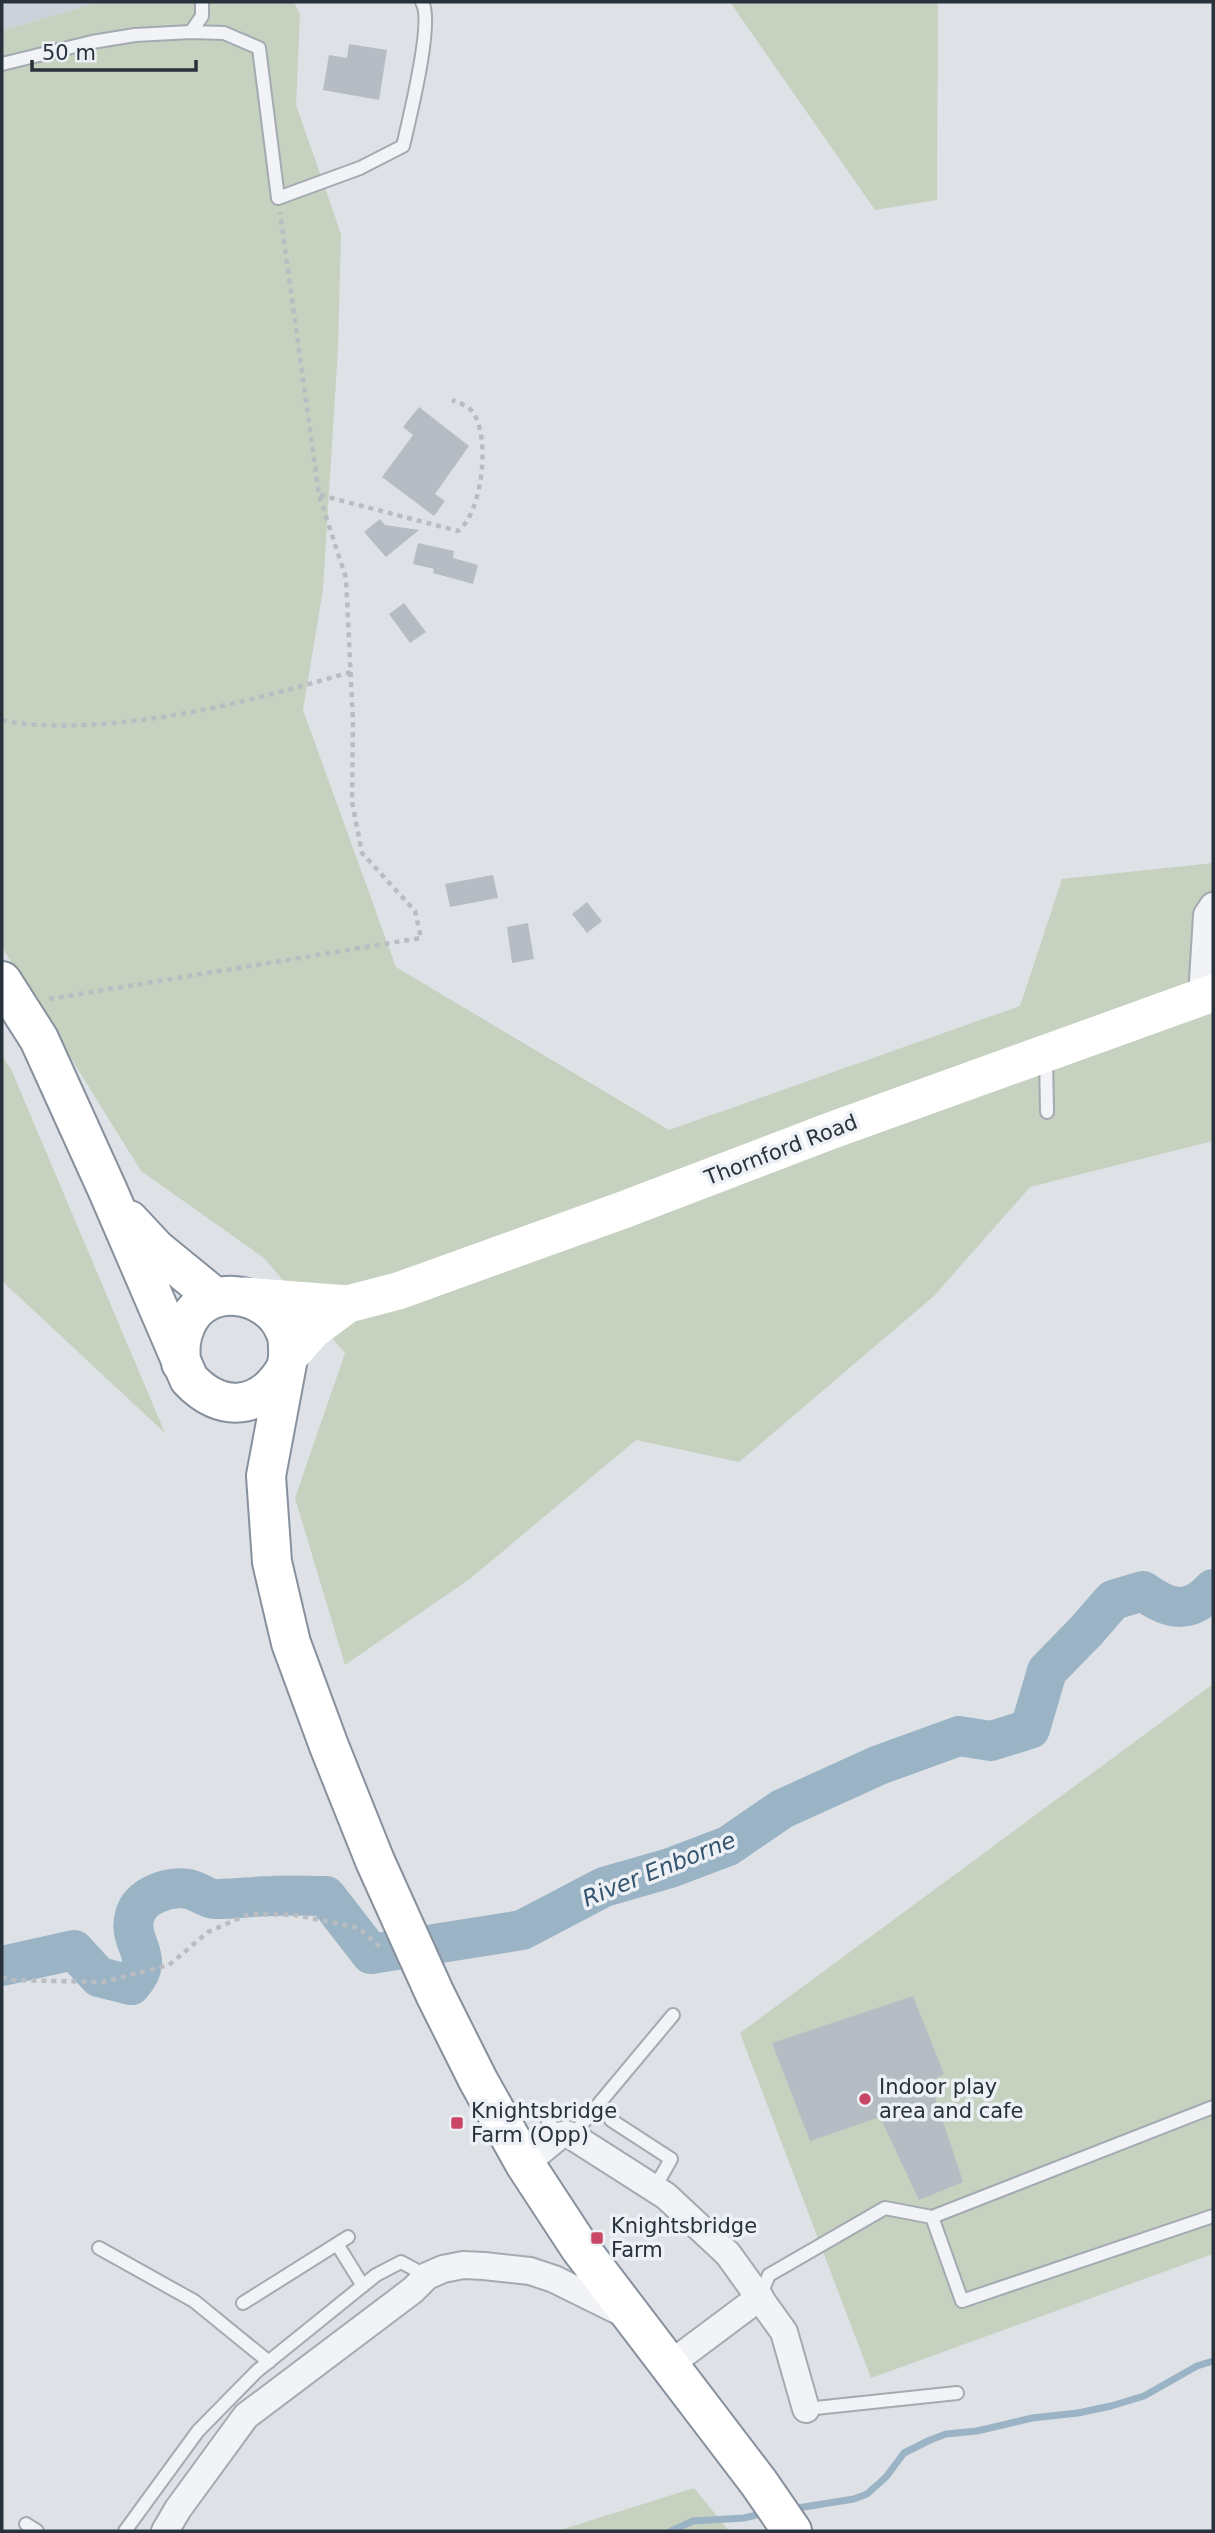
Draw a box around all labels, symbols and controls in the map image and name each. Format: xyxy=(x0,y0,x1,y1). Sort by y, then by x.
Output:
scale bar xyxy=(32,28,196,72)
text: 50 m xyxy=(42,41,96,65)
street label: Thornford Road xyxy=(700,1110,861,1191)
water label: River Enborne xyxy=(579,1826,739,1912)
place label: Indoor play area and cafe xyxy=(879,2075,1023,2123)
marker: Indoor play area and cafe xyxy=(857,2091,873,2107)
place label: Knightsbridge Farm (Opp) xyxy=(471,2099,617,2147)
marker: Knightsbridge Farm (Opp) xyxy=(449,2115,465,2131)
place label: Knightsbridge Farm xyxy=(611,2214,757,2262)
marker: Knightsbridge Farm xyxy=(589,2230,605,2246)

